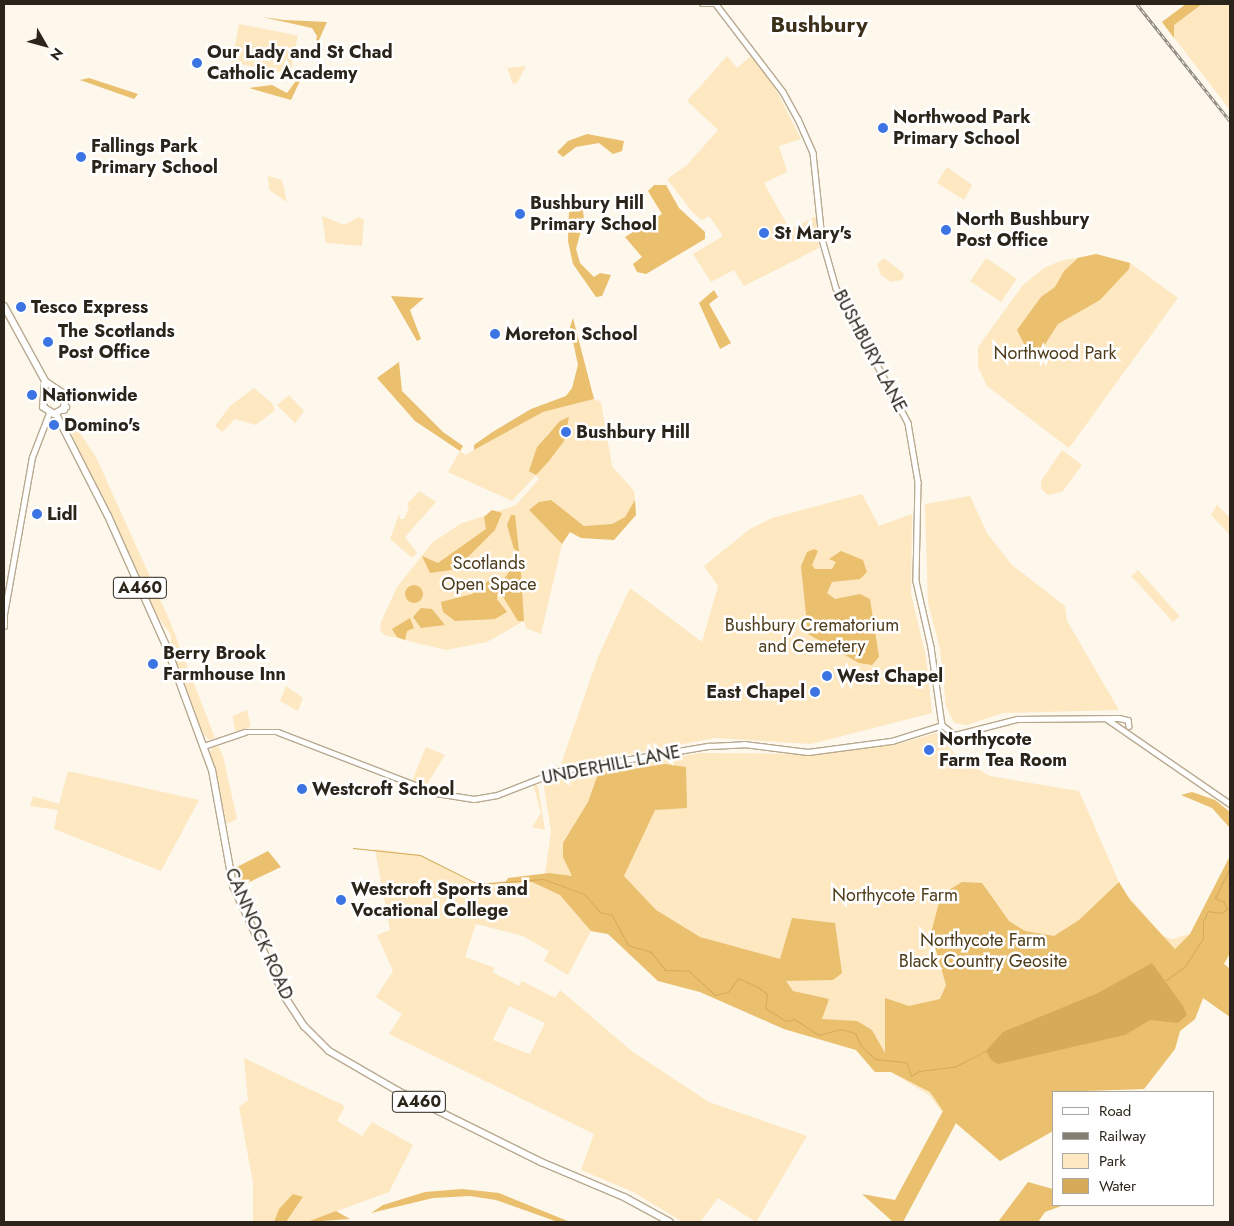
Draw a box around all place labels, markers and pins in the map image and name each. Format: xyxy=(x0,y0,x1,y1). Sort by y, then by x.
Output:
place label: Our Lady and St Chad Catholic Academy xyxy=(207,42,393,84)
marker: Our Lady and St Chad Catholic Academy xyxy=(191,57,203,69)
place label: Northwood Park Primary School xyxy=(893,107,1031,150)
marker: Northwood Park Primary School xyxy=(877,122,889,134)
place label: Fallings Park Primary School xyxy=(91,136,218,178)
marker: Fallings Park Primary School xyxy=(75,151,87,163)
place label: Bushbury Hill Primary School xyxy=(530,193,657,235)
marker: Bushbury Hill Primary School xyxy=(514,208,526,220)
place label: North Bushbury Post Office xyxy=(956,209,1089,252)
place label: St Mary's xyxy=(774,222,851,244)
marker: North Bushbury Post Office xyxy=(940,224,952,236)
marker: St Mary's xyxy=(758,227,770,239)
place label: Tesco Express xyxy=(31,296,148,318)
marker: Tesco Express xyxy=(15,301,27,313)
place label: The Scotlands Post Office xyxy=(58,321,175,364)
place label: Moreton School xyxy=(505,323,638,345)
marker: Moreton School xyxy=(489,328,501,340)
marker: The Scotlands Post Office xyxy=(42,336,54,348)
place label: Nationwide xyxy=(42,384,138,406)
marker: Nationwide xyxy=(26,389,38,401)
place label: Domino's xyxy=(64,414,140,436)
marker: Domino's xyxy=(48,419,60,431)
place label: Bushbury Hill xyxy=(576,421,690,443)
marker: Bushbury Hill xyxy=(560,426,572,438)
place label: Lidl xyxy=(47,503,77,525)
marker: Lidl xyxy=(31,508,43,520)
place label: Berry Brook Farmhouse Inn xyxy=(163,643,286,686)
marker: Berry Brook Farmhouse Inn xyxy=(147,658,159,670)
place label: West Chapel xyxy=(837,665,943,687)
marker: West Chapel xyxy=(821,670,833,682)
place label: East Chapel xyxy=(706,681,805,703)
marker: East Chapel xyxy=(809,686,821,698)
place label: Northycote Farm Tea Room xyxy=(939,729,1067,772)
marker: Northycote Farm Tea Room xyxy=(923,744,935,756)
place label: Westcroft School xyxy=(312,778,454,800)
marker: Westcroft School xyxy=(296,783,308,795)
place label: Westcroft Sports and Vocational College xyxy=(351,879,528,922)
marker: Westcroft Sports and Vocational College xyxy=(335,894,347,906)

